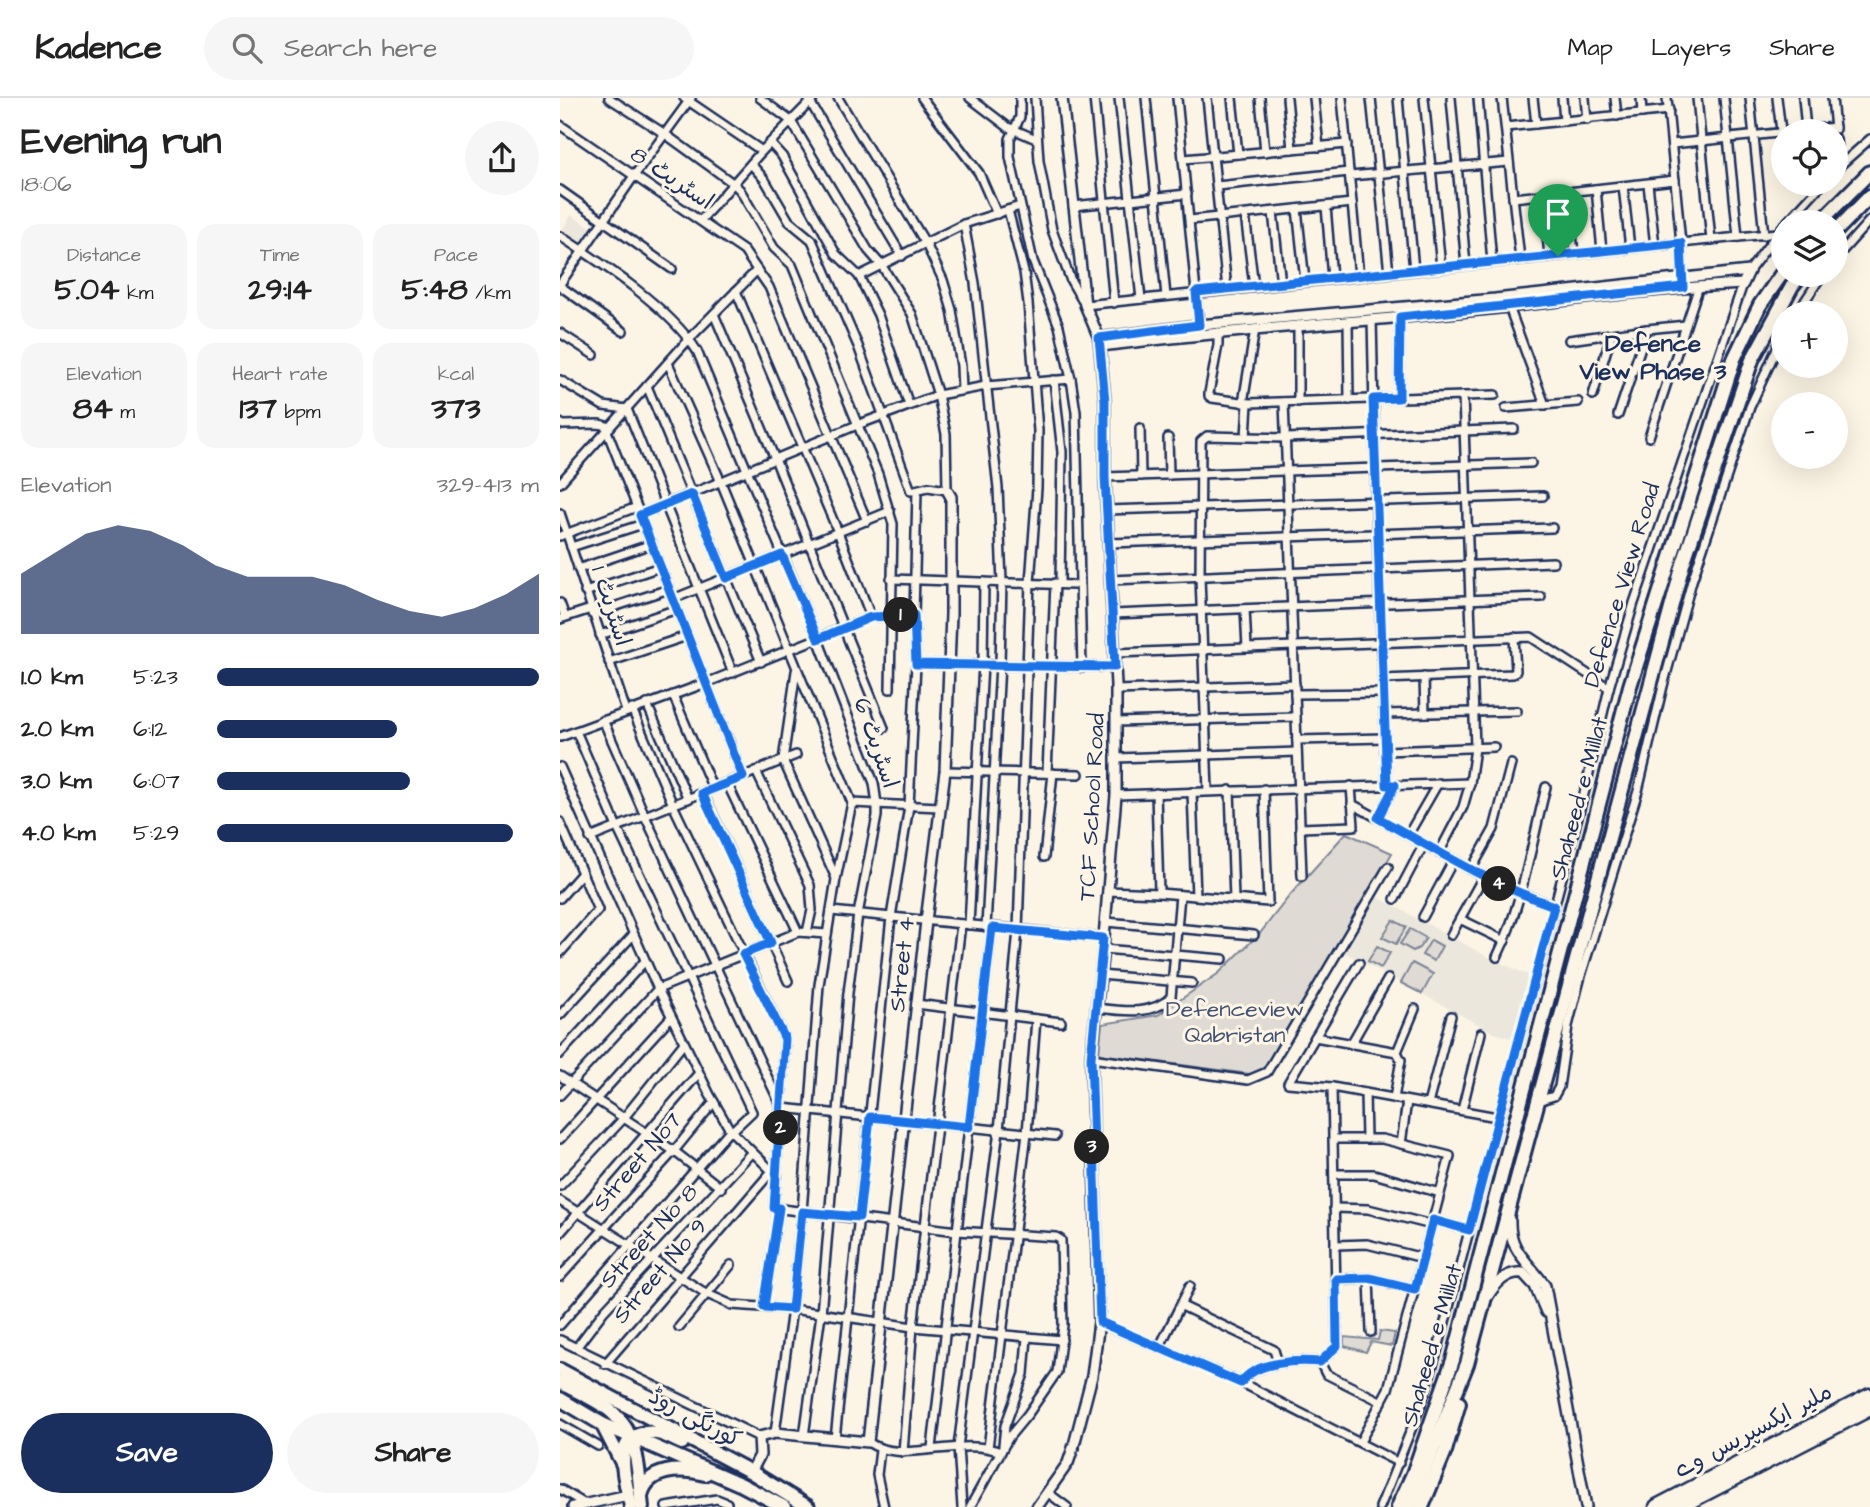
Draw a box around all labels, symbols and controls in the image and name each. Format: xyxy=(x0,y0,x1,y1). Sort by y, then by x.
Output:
search box xyxy=(204,17,694,80)
text: Kadence xyxy=(35,25,162,71)
icon: search xyxy=(228,29,266,67)
text: Search here xyxy=(284,30,437,66)
text: Map xyxy=(1568,31,1613,65)
text: Layers xyxy=(1651,31,1731,65)
text: Share xyxy=(1769,31,1835,65)
text: Evening run xyxy=(21,116,222,168)
map controls xyxy=(1771,119,1848,469)
button: locate xyxy=(1771,119,1848,196)
button: share xyxy=(465,121,539,195)
street label: اسٹریٹ 8 xyxy=(624,138,720,218)
text: 18:06 xyxy=(21,168,72,200)
pin xyxy=(1528,184,1588,256)
icon: arrive xyxy=(1539,195,1577,233)
button: layers xyxy=(1771,210,1848,287)
text: Distance xyxy=(67,242,141,269)
text: Time xyxy=(260,242,300,269)
text: Pace xyxy=(434,242,478,269)
text: 5.04 xyxy=(55,269,119,311)
text: 29:14 xyxy=(248,269,312,311)
text: 5:48 xyxy=(402,269,468,311)
text: km xyxy=(119,280,153,307)
text: /km xyxy=(468,280,510,307)
button: + xyxy=(1771,301,1848,378)
district label: Defence View Phase 3 xyxy=(1579,327,1727,389)
text: Elevation xyxy=(67,361,141,388)
text: Heart rate xyxy=(232,361,328,388)
text: kcal xyxy=(438,361,474,388)
text: 84 xyxy=(73,388,113,430)
text: 137 xyxy=(239,388,277,430)
text: 373 xyxy=(432,388,480,430)
button: − xyxy=(1771,392,1848,469)
text: m xyxy=(113,399,135,426)
text: bpm xyxy=(277,399,321,426)
text: Elevation xyxy=(21,469,112,501)
text: 329–413 m xyxy=(436,469,539,501)
street label: Defence View Road xyxy=(1576,479,1668,691)
street label: اسٹریٹ 1 xyxy=(583,562,639,650)
pin: 1 xyxy=(884,598,918,632)
text: 1 xyxy=(899,601,902,628)
text: 1.0 km xyxy=(21,661,83,693)
text: 5:23 xyxy=(133,661,178,693)
street label: اسٹریٹ 6 xyxy=(846,693,906,793)
street label: TCF School Road xyxy=(1071,712,1113,902)
street label: Shaheed e Millat xyxy=(1542,712,1616,883)
text: 2.0 km xyxy=(21,713,93,745)
text: 6:12 xyxy=(133,713,167,745)
text: 3.0 km xyxy=(21,765,92,797)
text: 6:07 xyxy=(133,765,180,797)
text: 4.0 km xyxy=(21,817,96,849)
text: 5:29 xyxy=(133,817,179,849)
pin: 4 xyxy=(1482,866,1516,902)
text: 4 xyxy=(1492,870,1505,897)
street label: Street 4 xyxy=(881,914,923,1013)
park label: Defenceview Qabristan xyxy=(1166,993,1304,1051)
street label: Street No7 xyxy=(585,1106,689,1218)
pin: 2 xyxy=(764,1110,798,1146)
text: 2 xyxy=(775,1114,786,1141)
pin: 3 xyxy=(1074,1130,1110,1164)
text: 3 xyxy=(1087,1133,1096,1160)
street label: Street No 8 xyxy=(592,1177,706,1295)
street label: Street No 9 xyxy=(605,1212,715,1330)
street label: Shaheed e Millat xyxy=(1394,1259,1471,1430)
street label: ملیر ایکسپریس وے xyxy=(1668,1376,1838,1486)
street label: کورنگی روڈ xyxy=(643,1380,747,1456)
button: Save xyxy=(21,1413,273,1493)
button: Share xyxy=(287,1413,539,1493)

